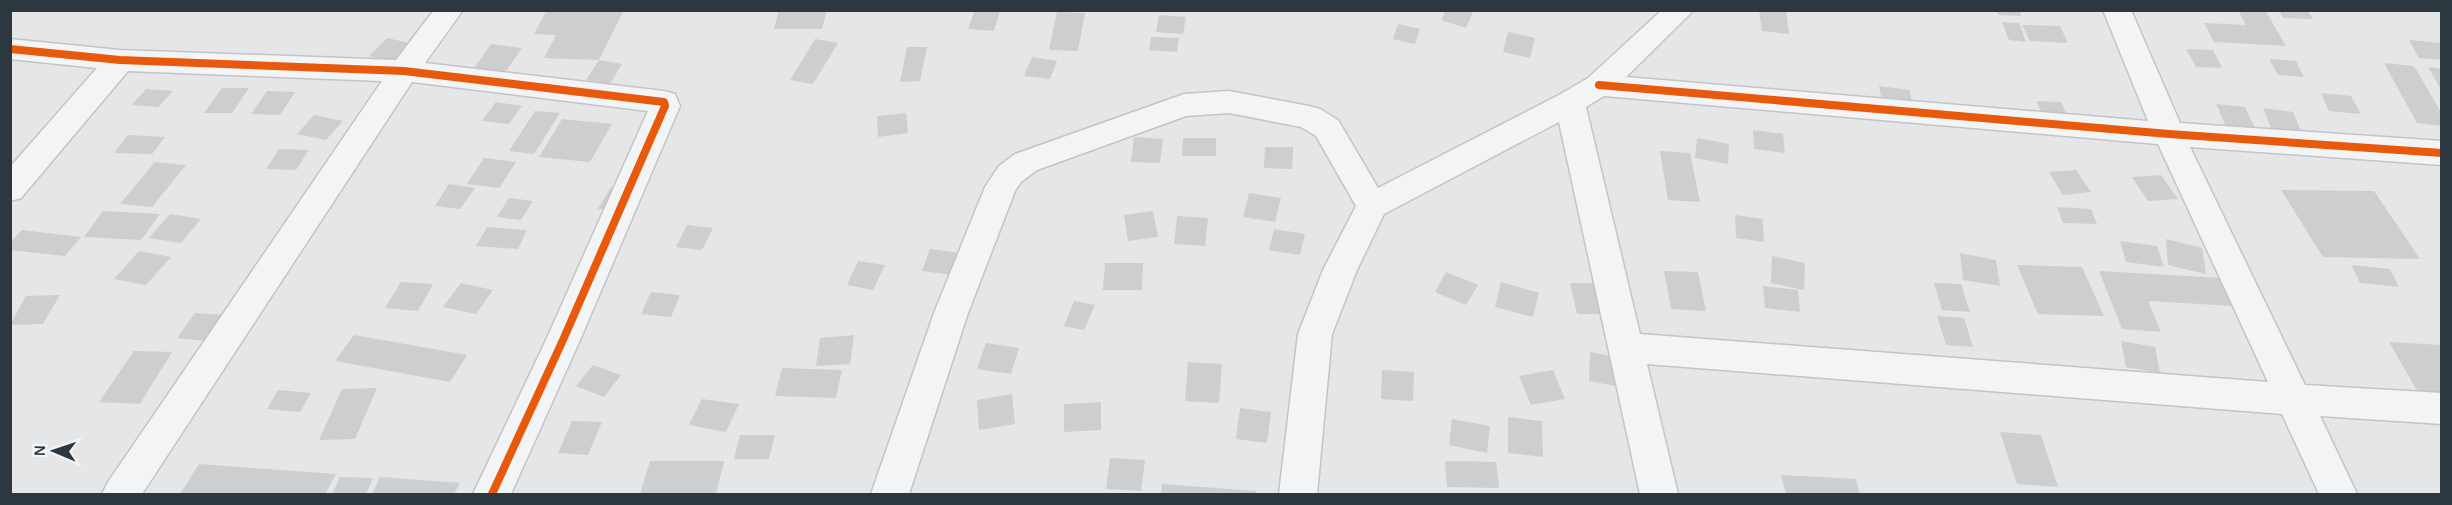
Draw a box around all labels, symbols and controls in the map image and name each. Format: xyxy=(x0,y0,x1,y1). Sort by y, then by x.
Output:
north arrow xyxy=(24,421,84,481)
text: N xyxy=(30,444,49,457)

